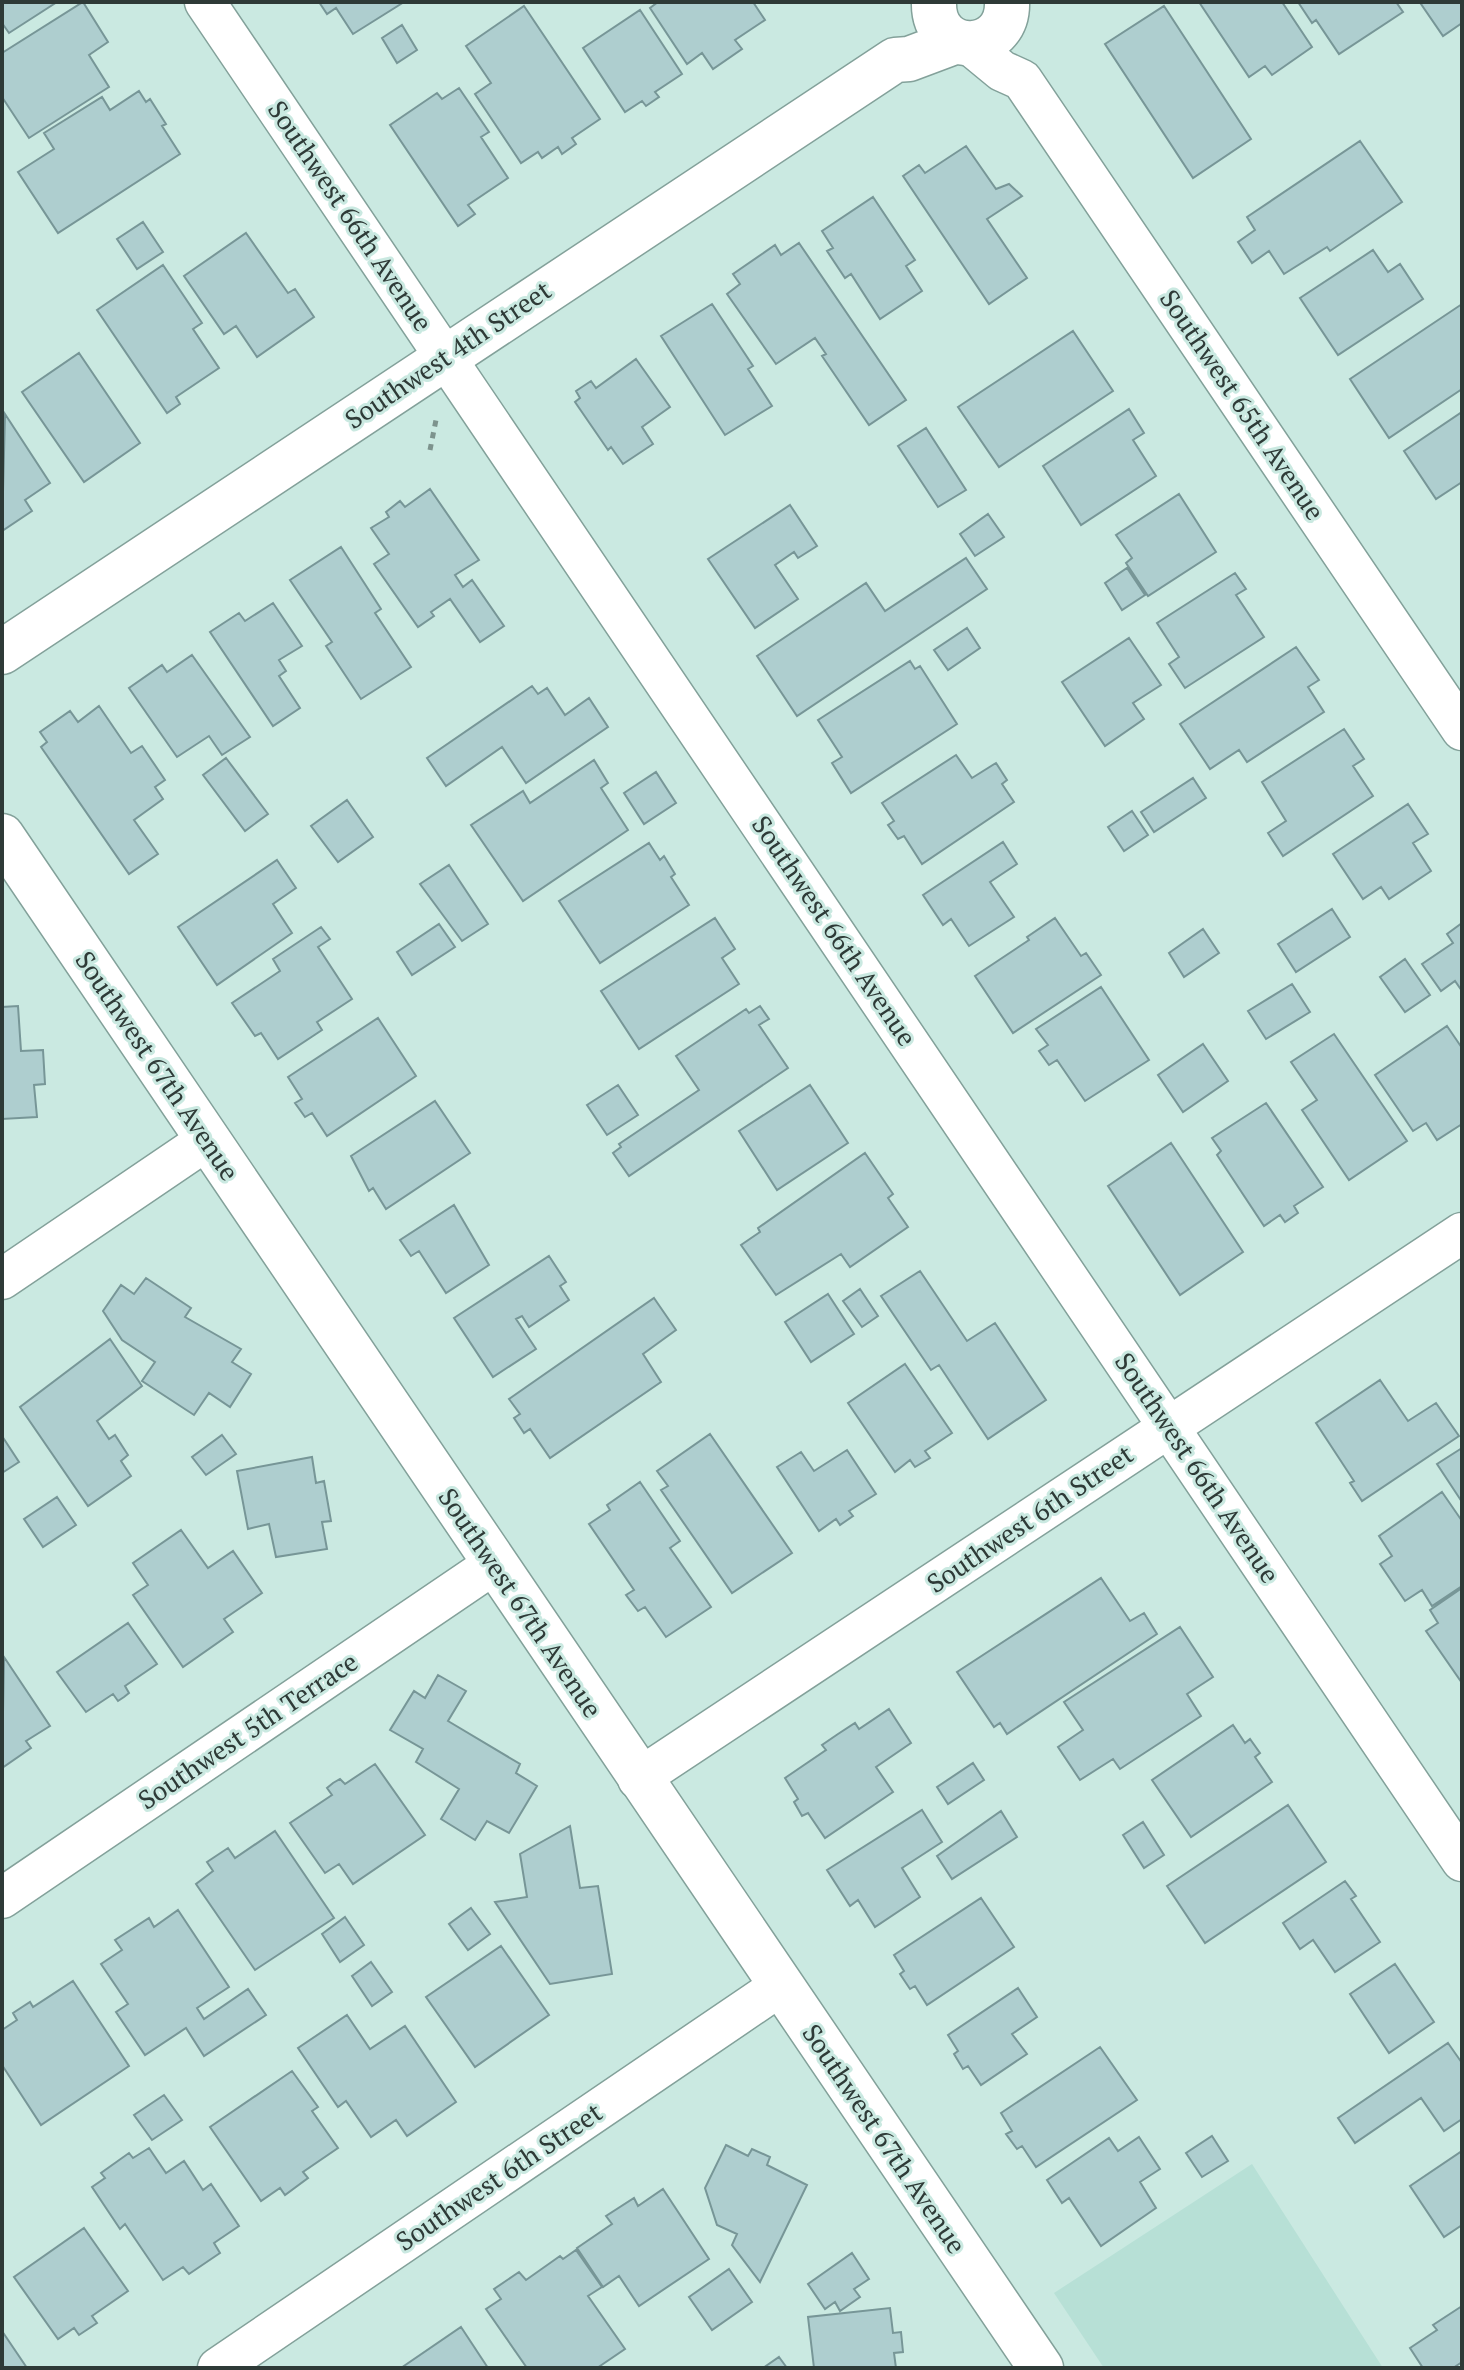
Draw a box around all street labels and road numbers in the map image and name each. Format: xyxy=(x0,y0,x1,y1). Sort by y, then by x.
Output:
street label: Southwest 66th Avenue xyxy=(261,94,441,337)
street label: Southwest 4th Street xyxy=(338,272,557,436)
street label: Southwest 65th Avenue xyxy=(1153,283,1333,526)
street label: Southwest 66th Avenue xyxy=(745,809,925,1052)
street label: Southwest 67th Avenue xyxy=(68,944,247,1187)
street label: Southwest 66th Avenue xyxy=(1108,1346,1288,1589)
street label: Southwest 6th Street xyxy=(920,1436,1139,1600)
street label: Southwest 67th Avenue xyxy=(431,1481,610,1724)
street label: Southwest 5th Terrace xyxy=(131,1644,364,1816)
street label: Southwest 67th Avenue xyxy=(795,2017,974,2260)
street label: Southwest 6th Street xyxy=(389,2094,608,2258)

